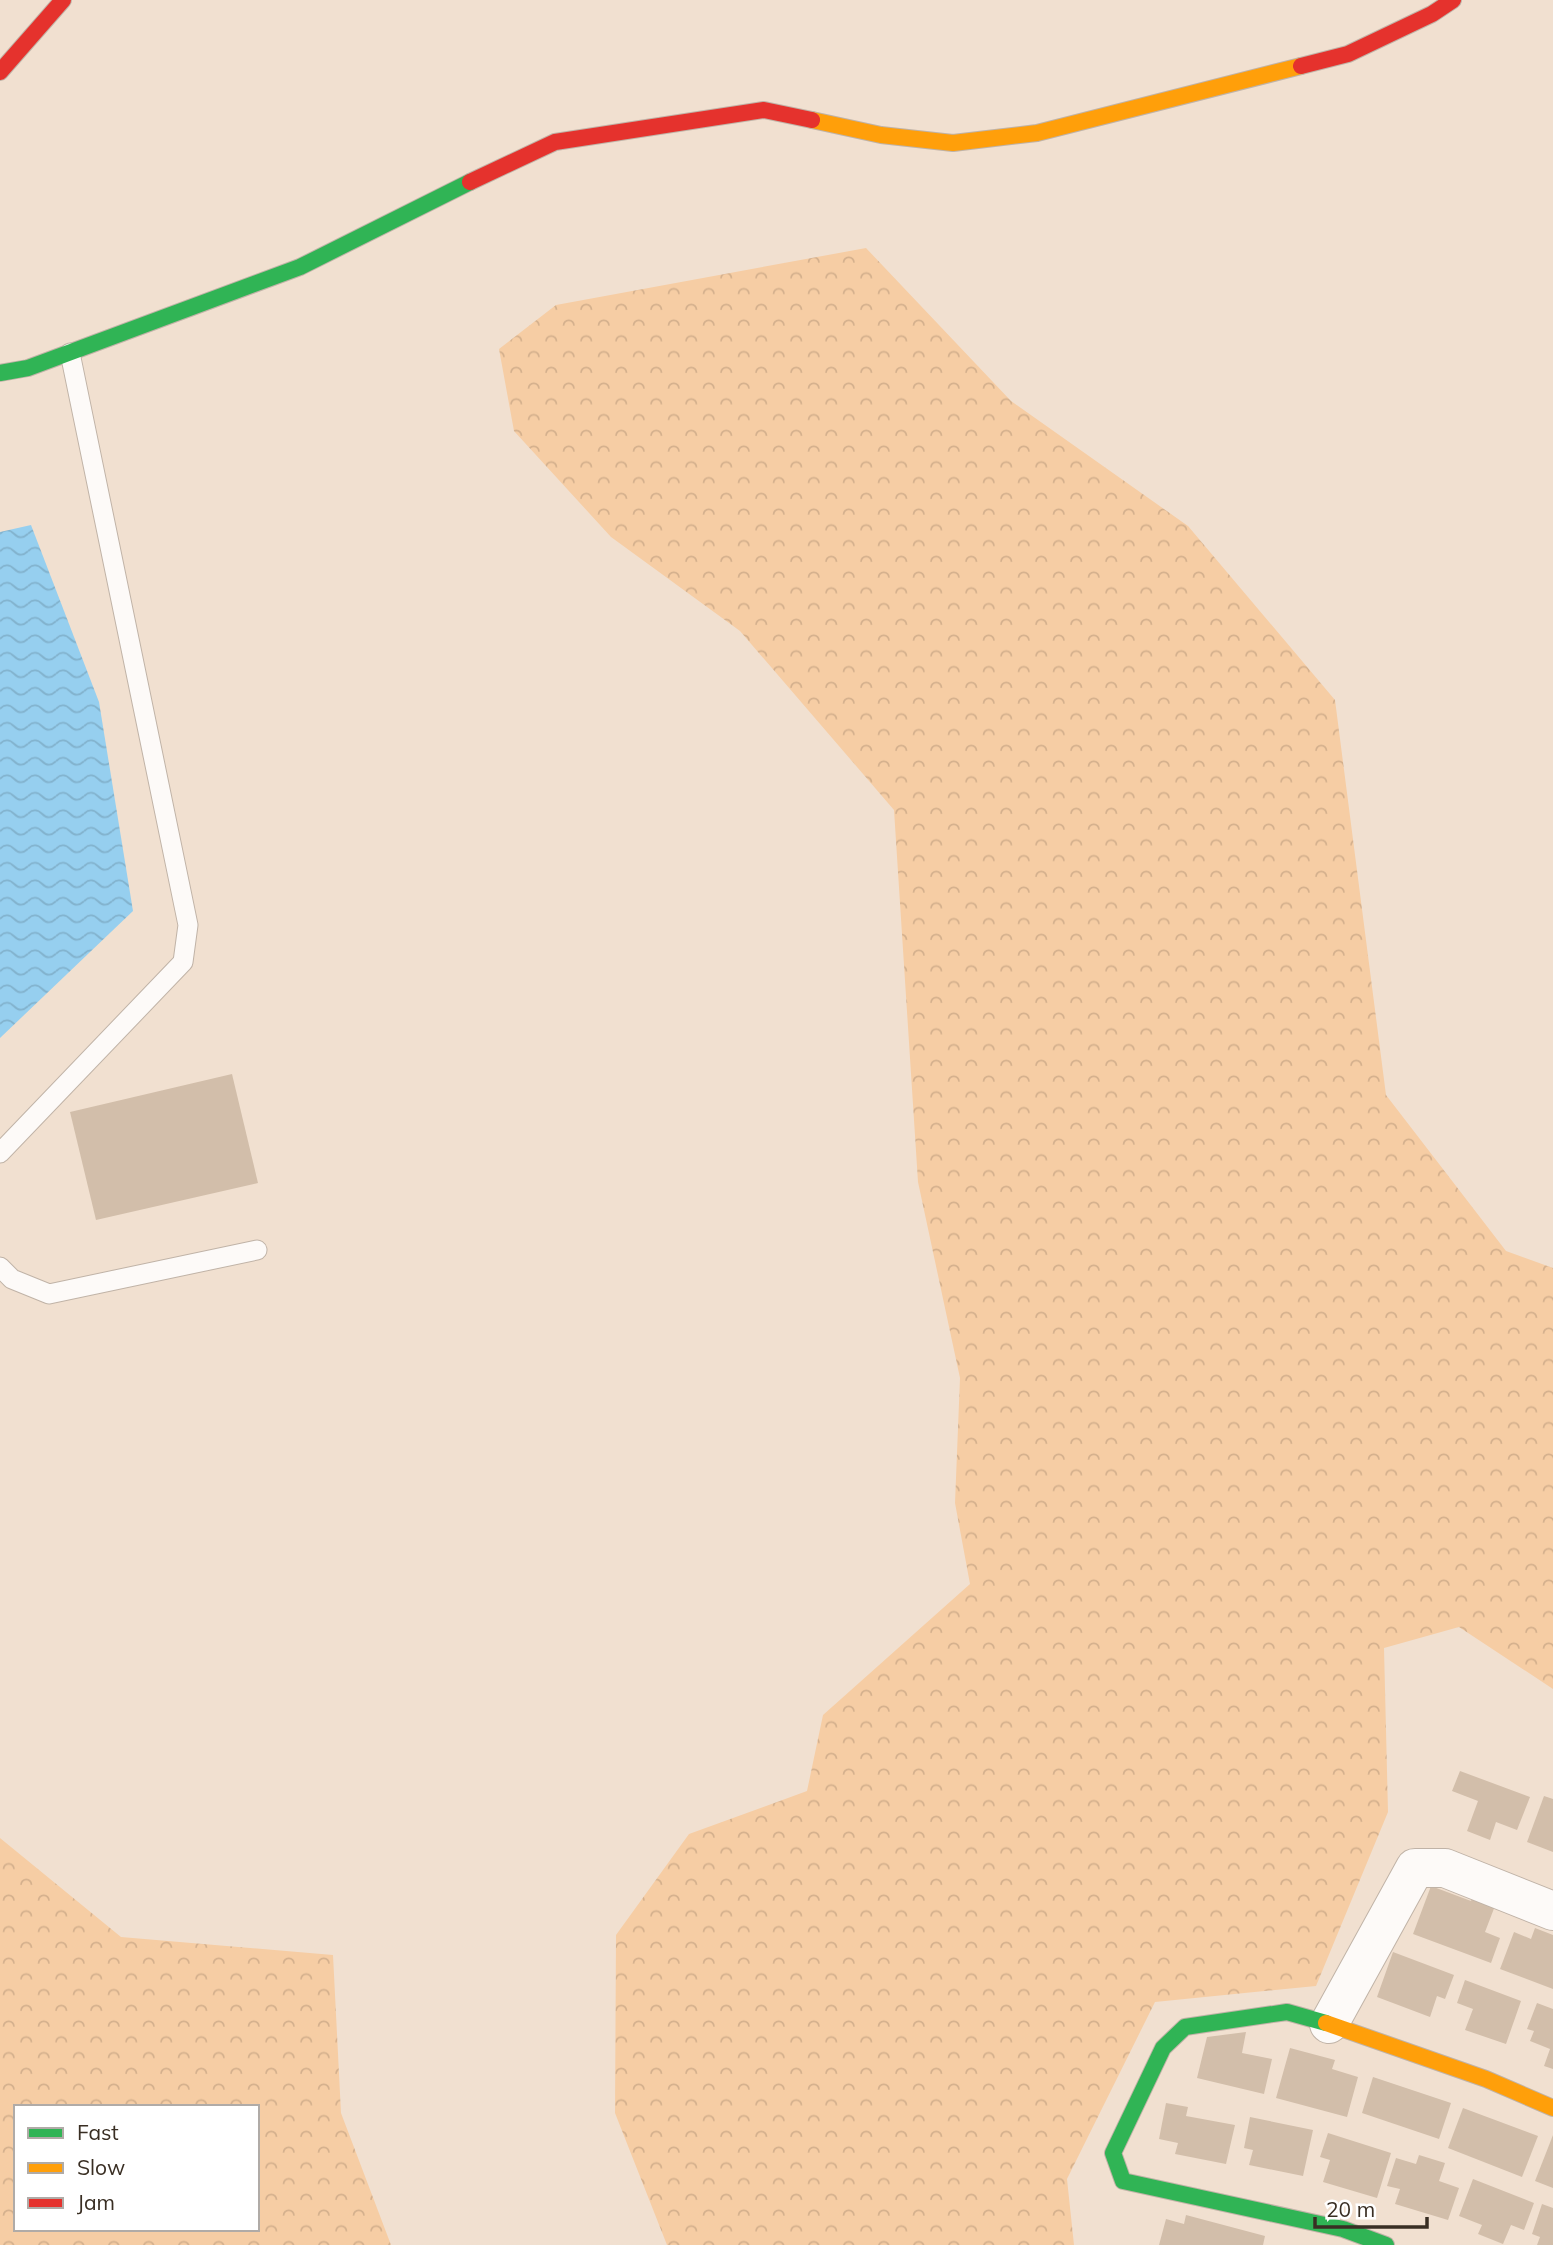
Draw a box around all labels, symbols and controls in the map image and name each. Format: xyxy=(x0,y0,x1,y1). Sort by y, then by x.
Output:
legend xyxy=(14,2105,259,2231)
text: Fast xyxy=(77,2119,119,2145)
text: Slow xyxy=(77,2154,125,2180)
scale bar xyxy=(1315,2186,1427,2230)
text: Jam xyxy=(77,2189,115,2215)
text: 20 m xyxy=(1326,2196,1375,2222)

